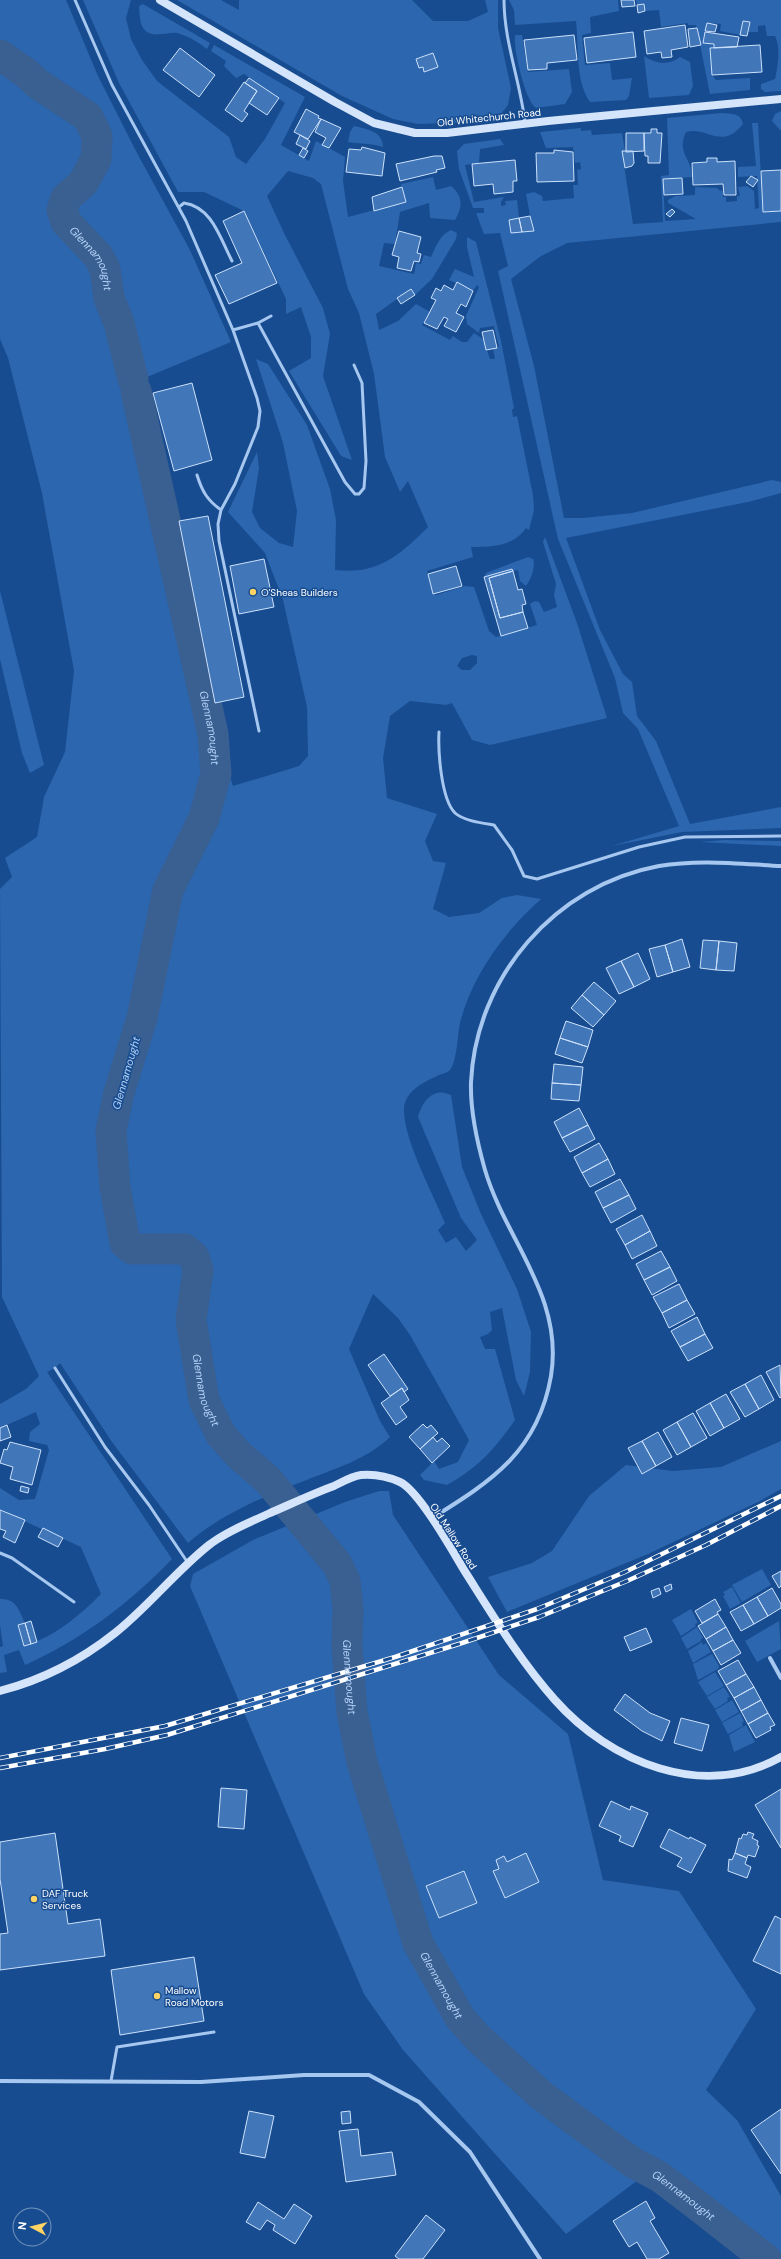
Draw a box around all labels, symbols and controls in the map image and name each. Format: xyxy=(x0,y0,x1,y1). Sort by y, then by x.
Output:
street label: Old Whitechurch Road xyxy=(437,106,542,129)
water label: Glennamought xyxy=(67,223,115,292)
place label: O'Sheas Builders xyxy=(261,586,338,599)
marker: O'Sheas Builders xyxy=(248,587,258,597)
water label: Glennamought xyxy=(197,689,222,766)
water label: Glennamought xyxy=(109,1034,143,1111)
water label: Glennamought xyxy=(190,1353,223,1429)
street label: Old Mallow Road xyxy=(427,1501,480,1572)
water label: Glennamought xyxy=(340,1639,360,1717)
place label: DAF Truck Services xyxy=(42,1887,88,1912)
marker: DAF Truck Services xyxy=(29,1894,39,1904)
water label: Glennamought xyxy=(417,1949,467,2022)
place label: Mallow Road Motors xyxy=(165,1984,224,2009)
marker: Mallow Road Motors xyxy=(152,1991,162,2001)
water label: Glennamought xyxy=(650,2167,718,2224)
north arrow xyxy=(12,2207,52,2247)
text: N xyxy=(15,2221,30,2231)

